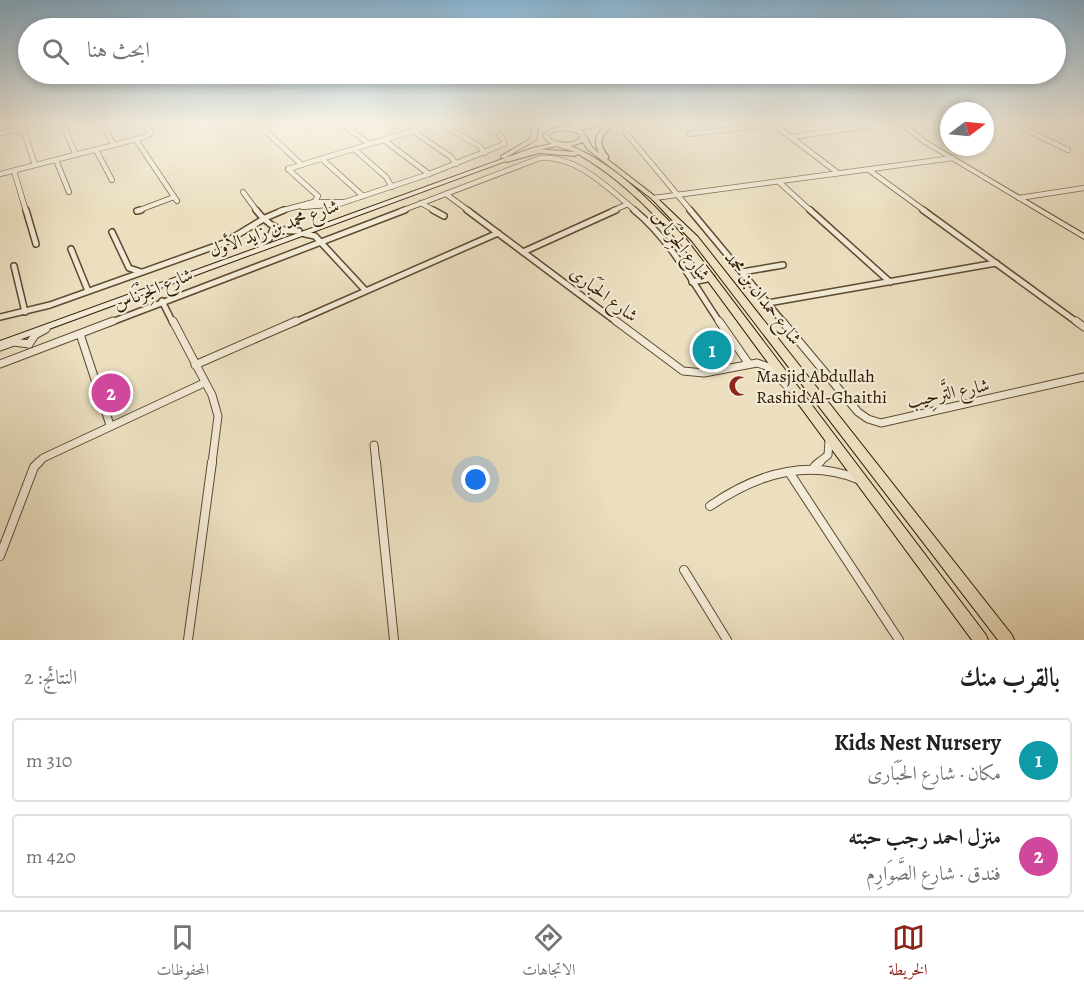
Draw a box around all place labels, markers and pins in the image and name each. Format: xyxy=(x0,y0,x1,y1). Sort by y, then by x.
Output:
pin: 1 xyxy=(692,328,732,372)
place label: Masjid Abdullah Rashid Al-Ghaithi xyxy=(756,364,887,409)
pin: 2 xyxy=(92,370,130,416)
mosque icon: Masjid Abdullah Rashid Al-Ghaithi xyxy=(727,374,751,398)

